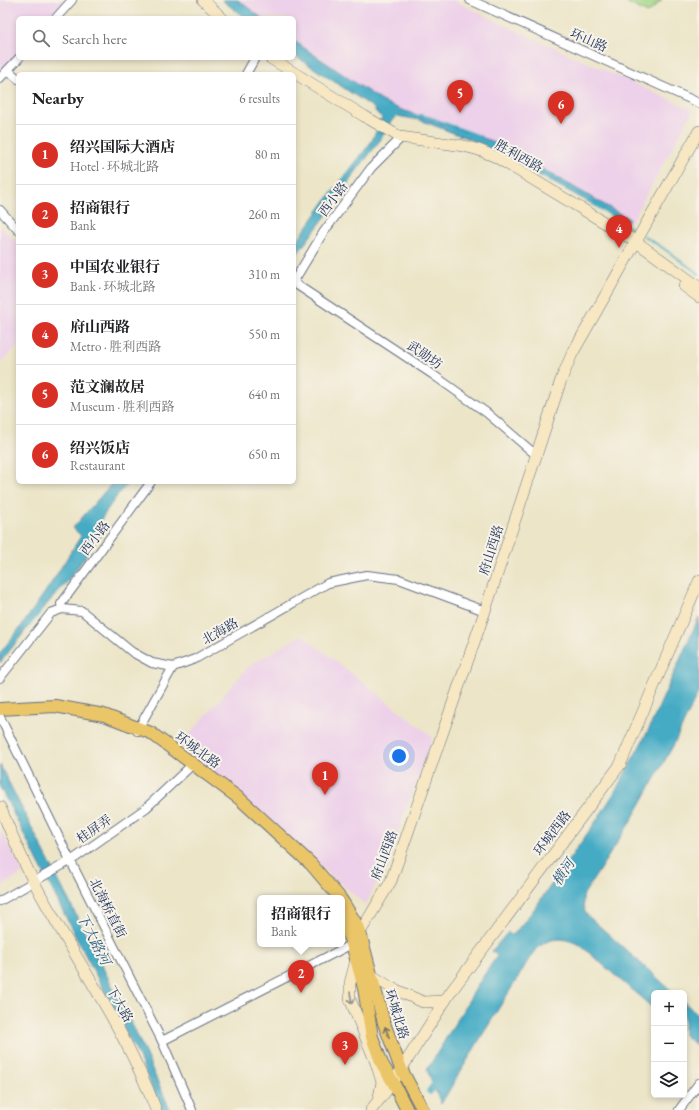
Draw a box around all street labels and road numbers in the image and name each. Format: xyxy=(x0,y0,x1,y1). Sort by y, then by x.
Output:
street label: 环山路 xyxy=(568,24,610,56)
street label: 胜利西路 xyxy=(492,136,546,176)
street label: 西小路 xyxy=(315,178,351,220)
street label: 武勋坊 xyxy=(404,337,446,373)
street label: 西小路 xyxy=(76,517,114,559)
street label: 府山西路 xyxy=(475,523,507,577)
street label: 北海路 xyxy=(199,614,241,648)
street label: 环城北路 xyxy=(172,728,224,772)
street label: 环城西路 xyxy=(530,807,574,859)
street label: 桂屏弄 xyxy=(73,811,115,847)
street label: 府山西路 xyxy=(367,828,401,882)
street label: 北海桥直街 xyxy=(86,875,130,941)
street label: 下大路 xyxy=(103,983,137,1025)
street label: 环城北路 xyxy=(381,987,413,1041)

